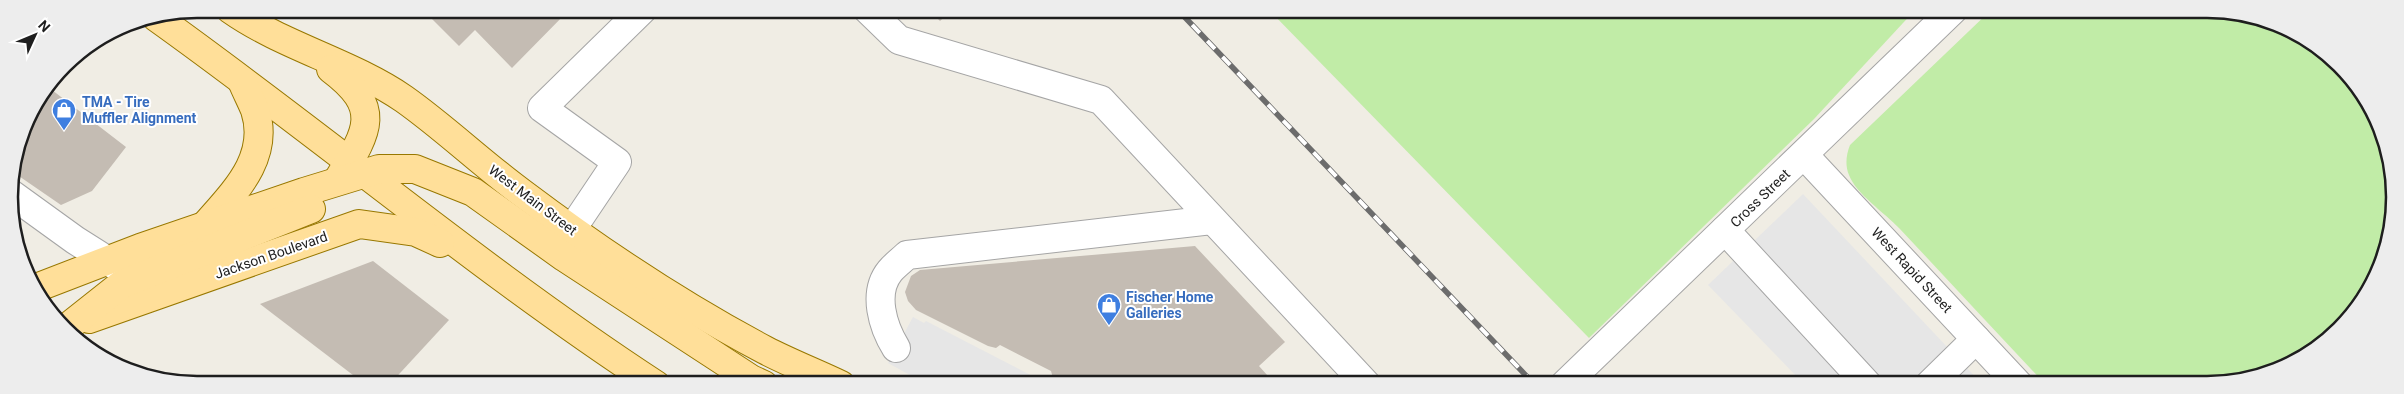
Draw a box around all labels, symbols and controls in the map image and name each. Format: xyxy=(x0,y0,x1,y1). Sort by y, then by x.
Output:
north arrow xyxy=(10,10,60,60)
text: N xyxy=(35,17,54,35)
place label: TMA - Tire Muffler Alignment xyxy=(82,94,196,126)
shop icon: TMA - Tire Muffler Alignment xyxy=(51,97,77,131)
street label: West Main Street xyxy=(486,162,581,239)
street label: Cross Street xyxy=(1727,165,1793,230)
street label: West Rapid Street xyxy=(1868,224,1956,316)
street label: Jackson Boulevard xyxy=(213,228,329,282)
place label: Fischer Home Galleries xyxy=(1126,289,1214,321)
shop icon: Fischer Home Galleries xyxy=(1096,292,1122,326)

